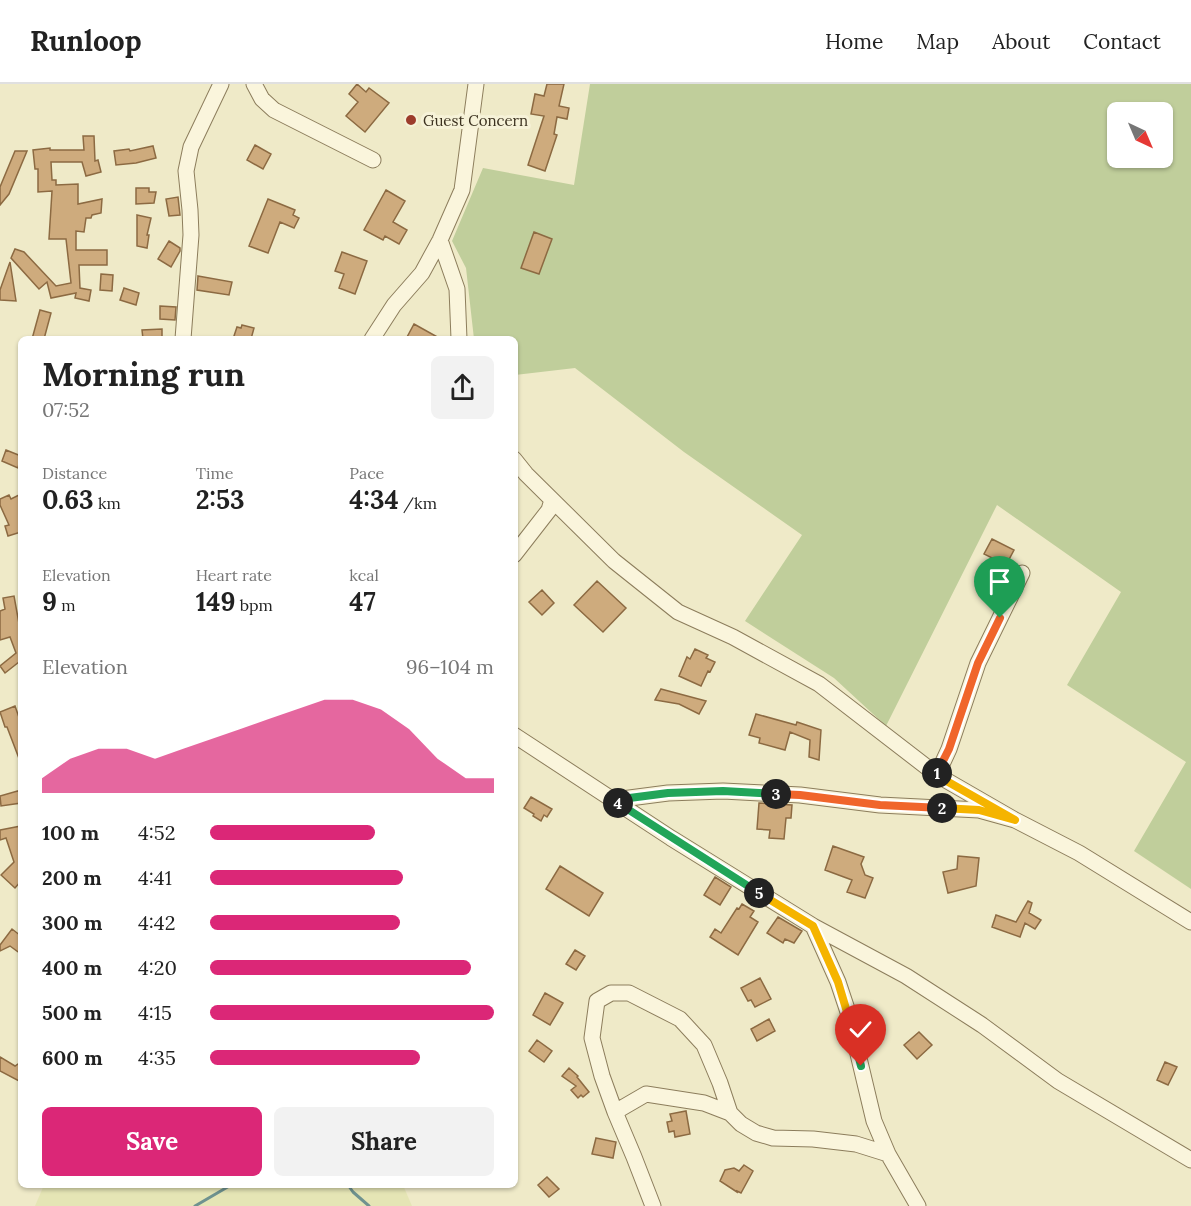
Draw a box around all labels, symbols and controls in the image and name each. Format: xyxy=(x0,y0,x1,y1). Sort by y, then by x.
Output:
text: Runloop xyxy=(30,23,141,59)
text: Home xyxy=(825,28,883,55)
text: Map xyxy=(916,28,959,55)
text: About xyxy=(992,28,1050,55)
text: Contact xyxy=(1083,28,1161,55)
north arrow xyxy=(1107,102,1173,168)
map controls xyxy=(1107,102,1173,168)
place label: Guest Concern xyxy=(423,111,528,130)
marker: Guest Concern xyxy=(404,113,418,127)
text: Morning run xyxy=(42,353,245,395)
button: share xyxy=(431,356,494,419)
text: 07:52 xyxy=(42,397,90,422)
text: Distance xyxy=(42,463,107,483)
text: Time xyxy=(196,463,233,483)
text: Pace xyxy=(349,463,384,483)
text: 0.63 xyxy=(42,483,94,516)
text: 2:53 xyxy=(196,483,245,516)
text: 4:34 xyxy=(349,483,399,516)
text: km xyxy=(94,493,121,513)
text: /km xyxy=(399,493,437,513)
pin xyxy=(974,556,1025,618)
text: Elevation xyxy=(42,565,111,585)
text: Heart rate xyxy=(196,565,272,585)
text: kcal xyxy=(349,565,379,585)
icon: arrive xyxy=(983,565,1016,598)
text: 9 xyxy=(42,585,57,618)
text: 149 xyxy=(196,585,235,618)
text: 47 xyxy=(349,585,376,618)
text: m xyxy=(57,595,76,615)
text: bpm xyxy=(235,595,273,615)
text: Elevation xyxy=(42,654,128,679)
text: 96–104 m xyxy=(406,654,494,679)
pin: 1 xyxy=(922,758,952,788)
text: 1 xyxy=(934,763,940,783)
pin: 3 xyxy=(761,779,791,809)
text: 3 xyxy=(772,784,780,804)
pin: 4 xyxy=(603,788,633,818)
text: 4 xyxy=(614,793,622,813)
pin: 2 xyxy=(927,793,957,823)
text: 2 xyxy=(938,798,946,818)
text: 100 m xyxy=(42,820,99,845)
text: 4:52 xyxy=(138,820,175,845)
text: 200 m xyxy=(42,865,102,890)
text: 4:41 xyxy=(138,865,172,890)
pin: 5 xyxy=(744,878,774,908)
text: 5 xyxy=(755,883,763,903)
text: 300 m xyxy=(42,910,102,935)
text: 4:42 xyxy=(138,910,175,935)
text: 400 m xyxy=(42,955,102,980)
text: 4:20 xyxy=(138,955,177,980)
text: 500 m xyxy=(42,1000,102,1025)
text: 4:15 xyxy=(138,1000,172,1025)
pin xyxy=(835,1004,886,1066)
icon: check xyxy=(844,1013,877,1046)
text: 600 m xyxy=(42,1045,103,1070)
text: 4:35 xyxy=(138,1045,176,1070)
button: Save xyxy=(42,1107,262,1176)
button: Share xyxy=(274,1107,494,1176)

